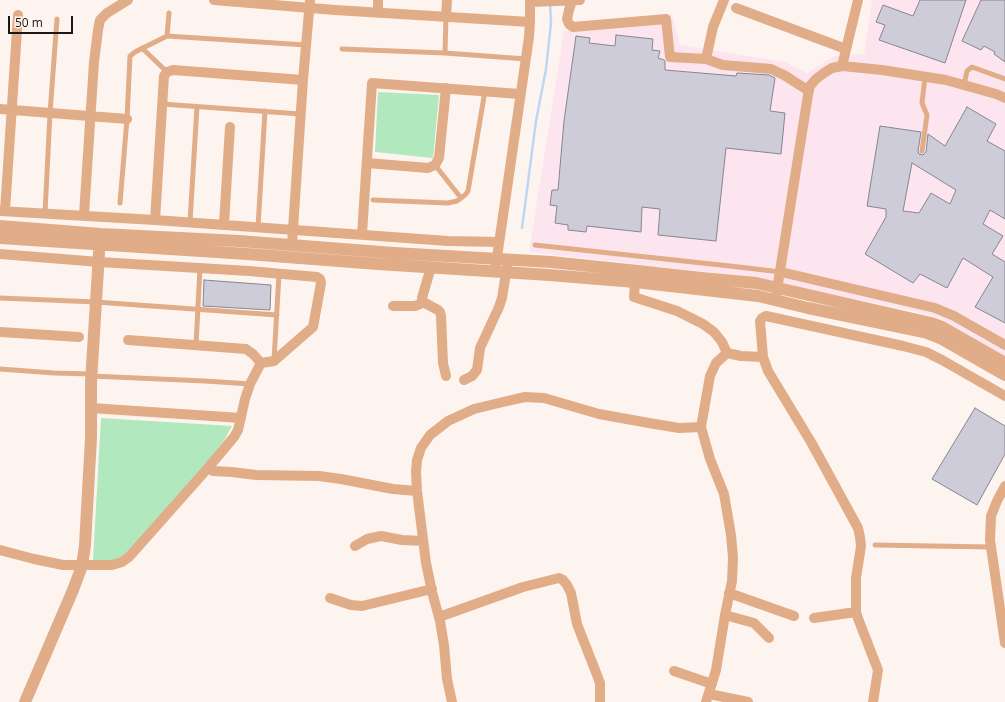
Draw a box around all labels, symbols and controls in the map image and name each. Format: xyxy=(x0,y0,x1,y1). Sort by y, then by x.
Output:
scale bar xyxy=(10,8,75,34)
text: 50 m xyxy=(15,14,43,31)

